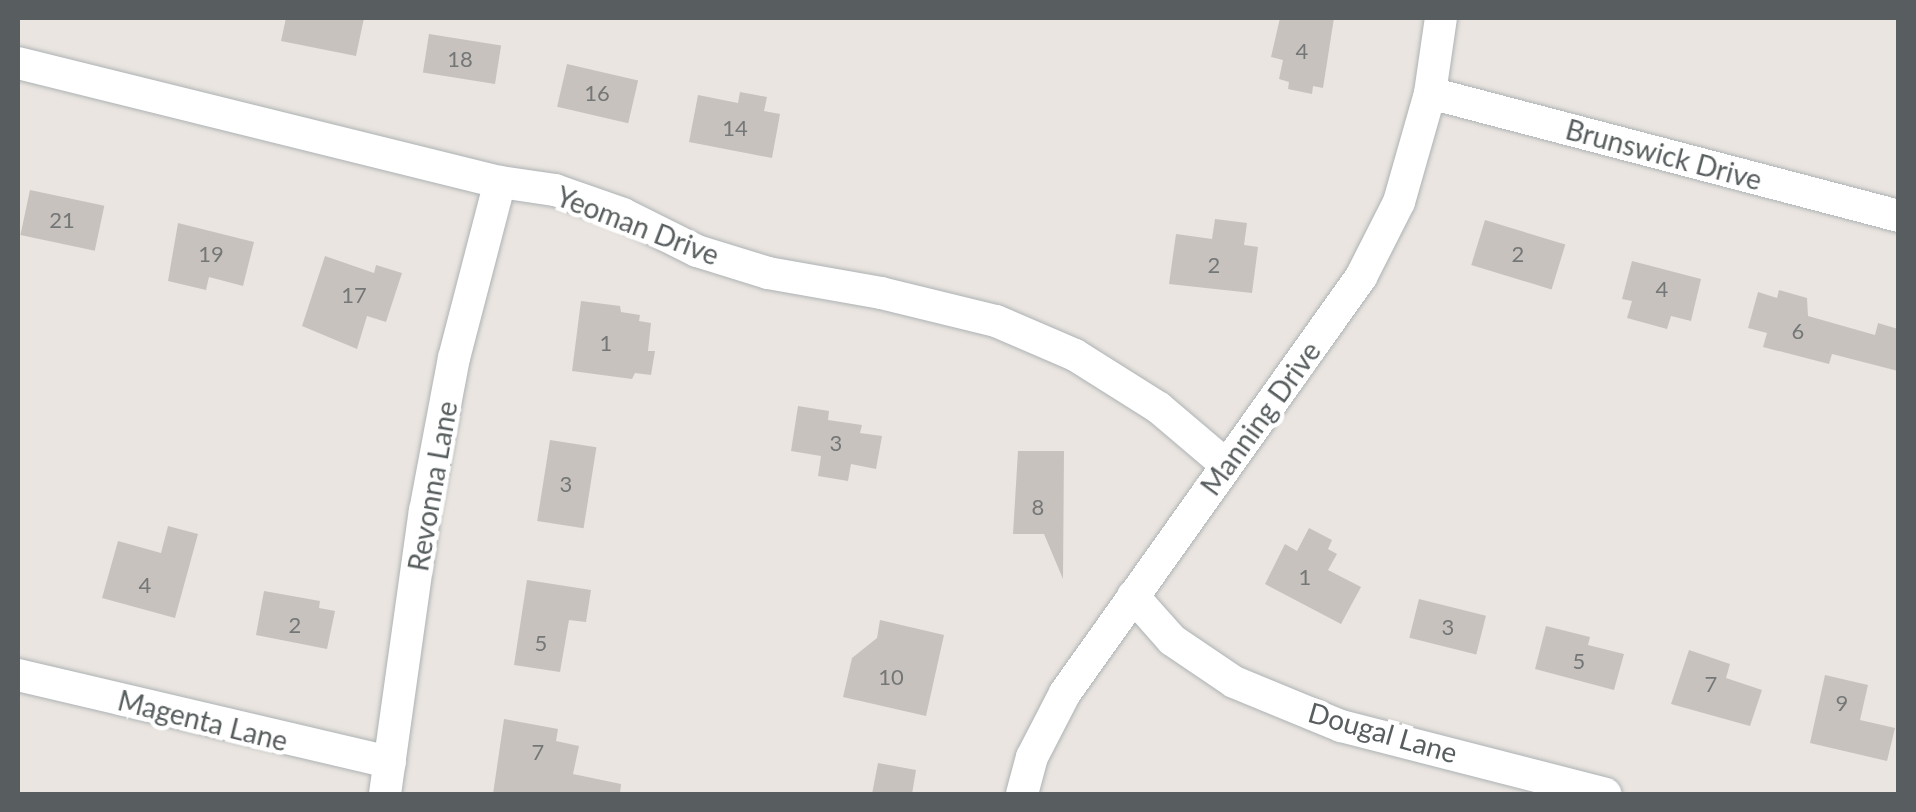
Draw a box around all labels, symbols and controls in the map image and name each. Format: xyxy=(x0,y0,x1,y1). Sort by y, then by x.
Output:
house number: 4 xyxy=(1296,38,1308,64)
house number: 18 xyxy=(447,46,473,72)
house number: 16 xyxy=(584,80,610,106)
street label: Brunswick Drive xyxy=(1562,112,1766,196)
house number: 14 xyxy=(722,115,748,141)
street label: Yeoman Drive xyxy=(552,179,724,271)
house number: 21 xyxy=(49,207,75,233)
house number: 19 xyxy=(198,241,224,267)
house number: 2 xyxy=(1512,241,1524,267)
house number: 2 xyxy=(1208,252,1220,278)
house number: 4 xyxy=(1656,276,1668,302)
house number: 17 xyxy=(341,282,367,308)
house number: 6 xyxy=(1792,318,1804,344)
house number: 1 xyxy=(600,330,612,356)
street label: Manning Drive xyxy=(1193,335,1327,501)
street label: Revonna Lane xyxy=(401,398,463,574)
house number: 3 xyxy=(830,430,842,456)
house number: 3 xyxy=(560,471,572,497)
house number: 8 xyxy=(1032,494,1044,520)
house number: 1 xyxy=(1299,564,1311,590)
house number: 4 xyxy=(139,572,151,598)
house number: 2 xyxy=(289,612,301,638)
house number: 3 xyxy=(1442,614,1454,640)
house number: 5 xyxy=(535,630,547,656)
house number: 5 xyxy=(1573,648,1585,674)
house number: 10 xyxy=(878,664,904,690)
house number: 7 xyxy=(1705,671,1717,697)
street label: Magenta Lane xyxy=(115,683,291,757)
house number: 9 xyxy=(1836,690,1848,716)
street label: Dougal Lane xyxy=(1305,695,1461,769)
house number: 7 xyxy=(532,739,544,765)

